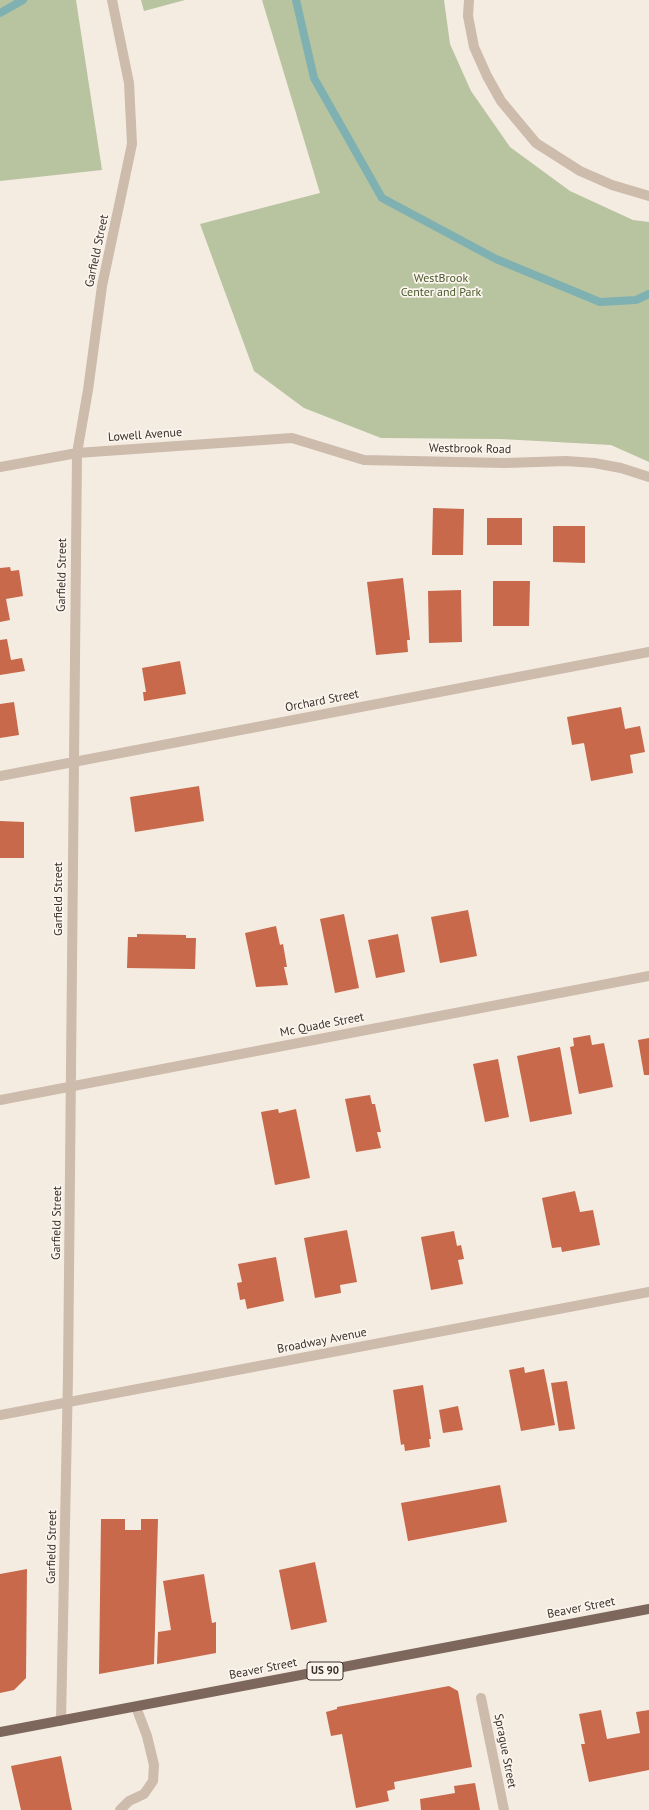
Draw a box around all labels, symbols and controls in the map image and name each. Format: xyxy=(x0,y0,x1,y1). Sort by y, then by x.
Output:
street label: Garfield Street xyxy=(82,213,112,289)
park label: WestBrook Center and Park xyxy=(401,272,481,300)
street label: Lowell Avenue xyxy=(107,425,183,445)
street label: Westbrook Road xyxy=(429,441,511,457)
street label: Garfield Street xyxy=(54,538,70,612)
street label: Orchard Street xyxy=(284,687,360,715)
street label: Garfield Street xyxy=(52,862,66,936)
street label: Mc Quade Street xyxy=(279,1010,365,1040)
street label: Garfield Street xyxy=(49,1186,65,1260)
street label: Broadway Avenue xyxy=(276,1325,368,1357)
street label: Garfield Street xyxy=(44,1510,60,1584)
street label: Beaver Street xyxy=(546,1594,616,1622)
street label: Beaver Street xyxy=(228,1655,298,1683)
road number: US 90 xyxy=(307,1662,343,1680)
street label: Sprague Street xyxy=(491,1712,519,1790)

